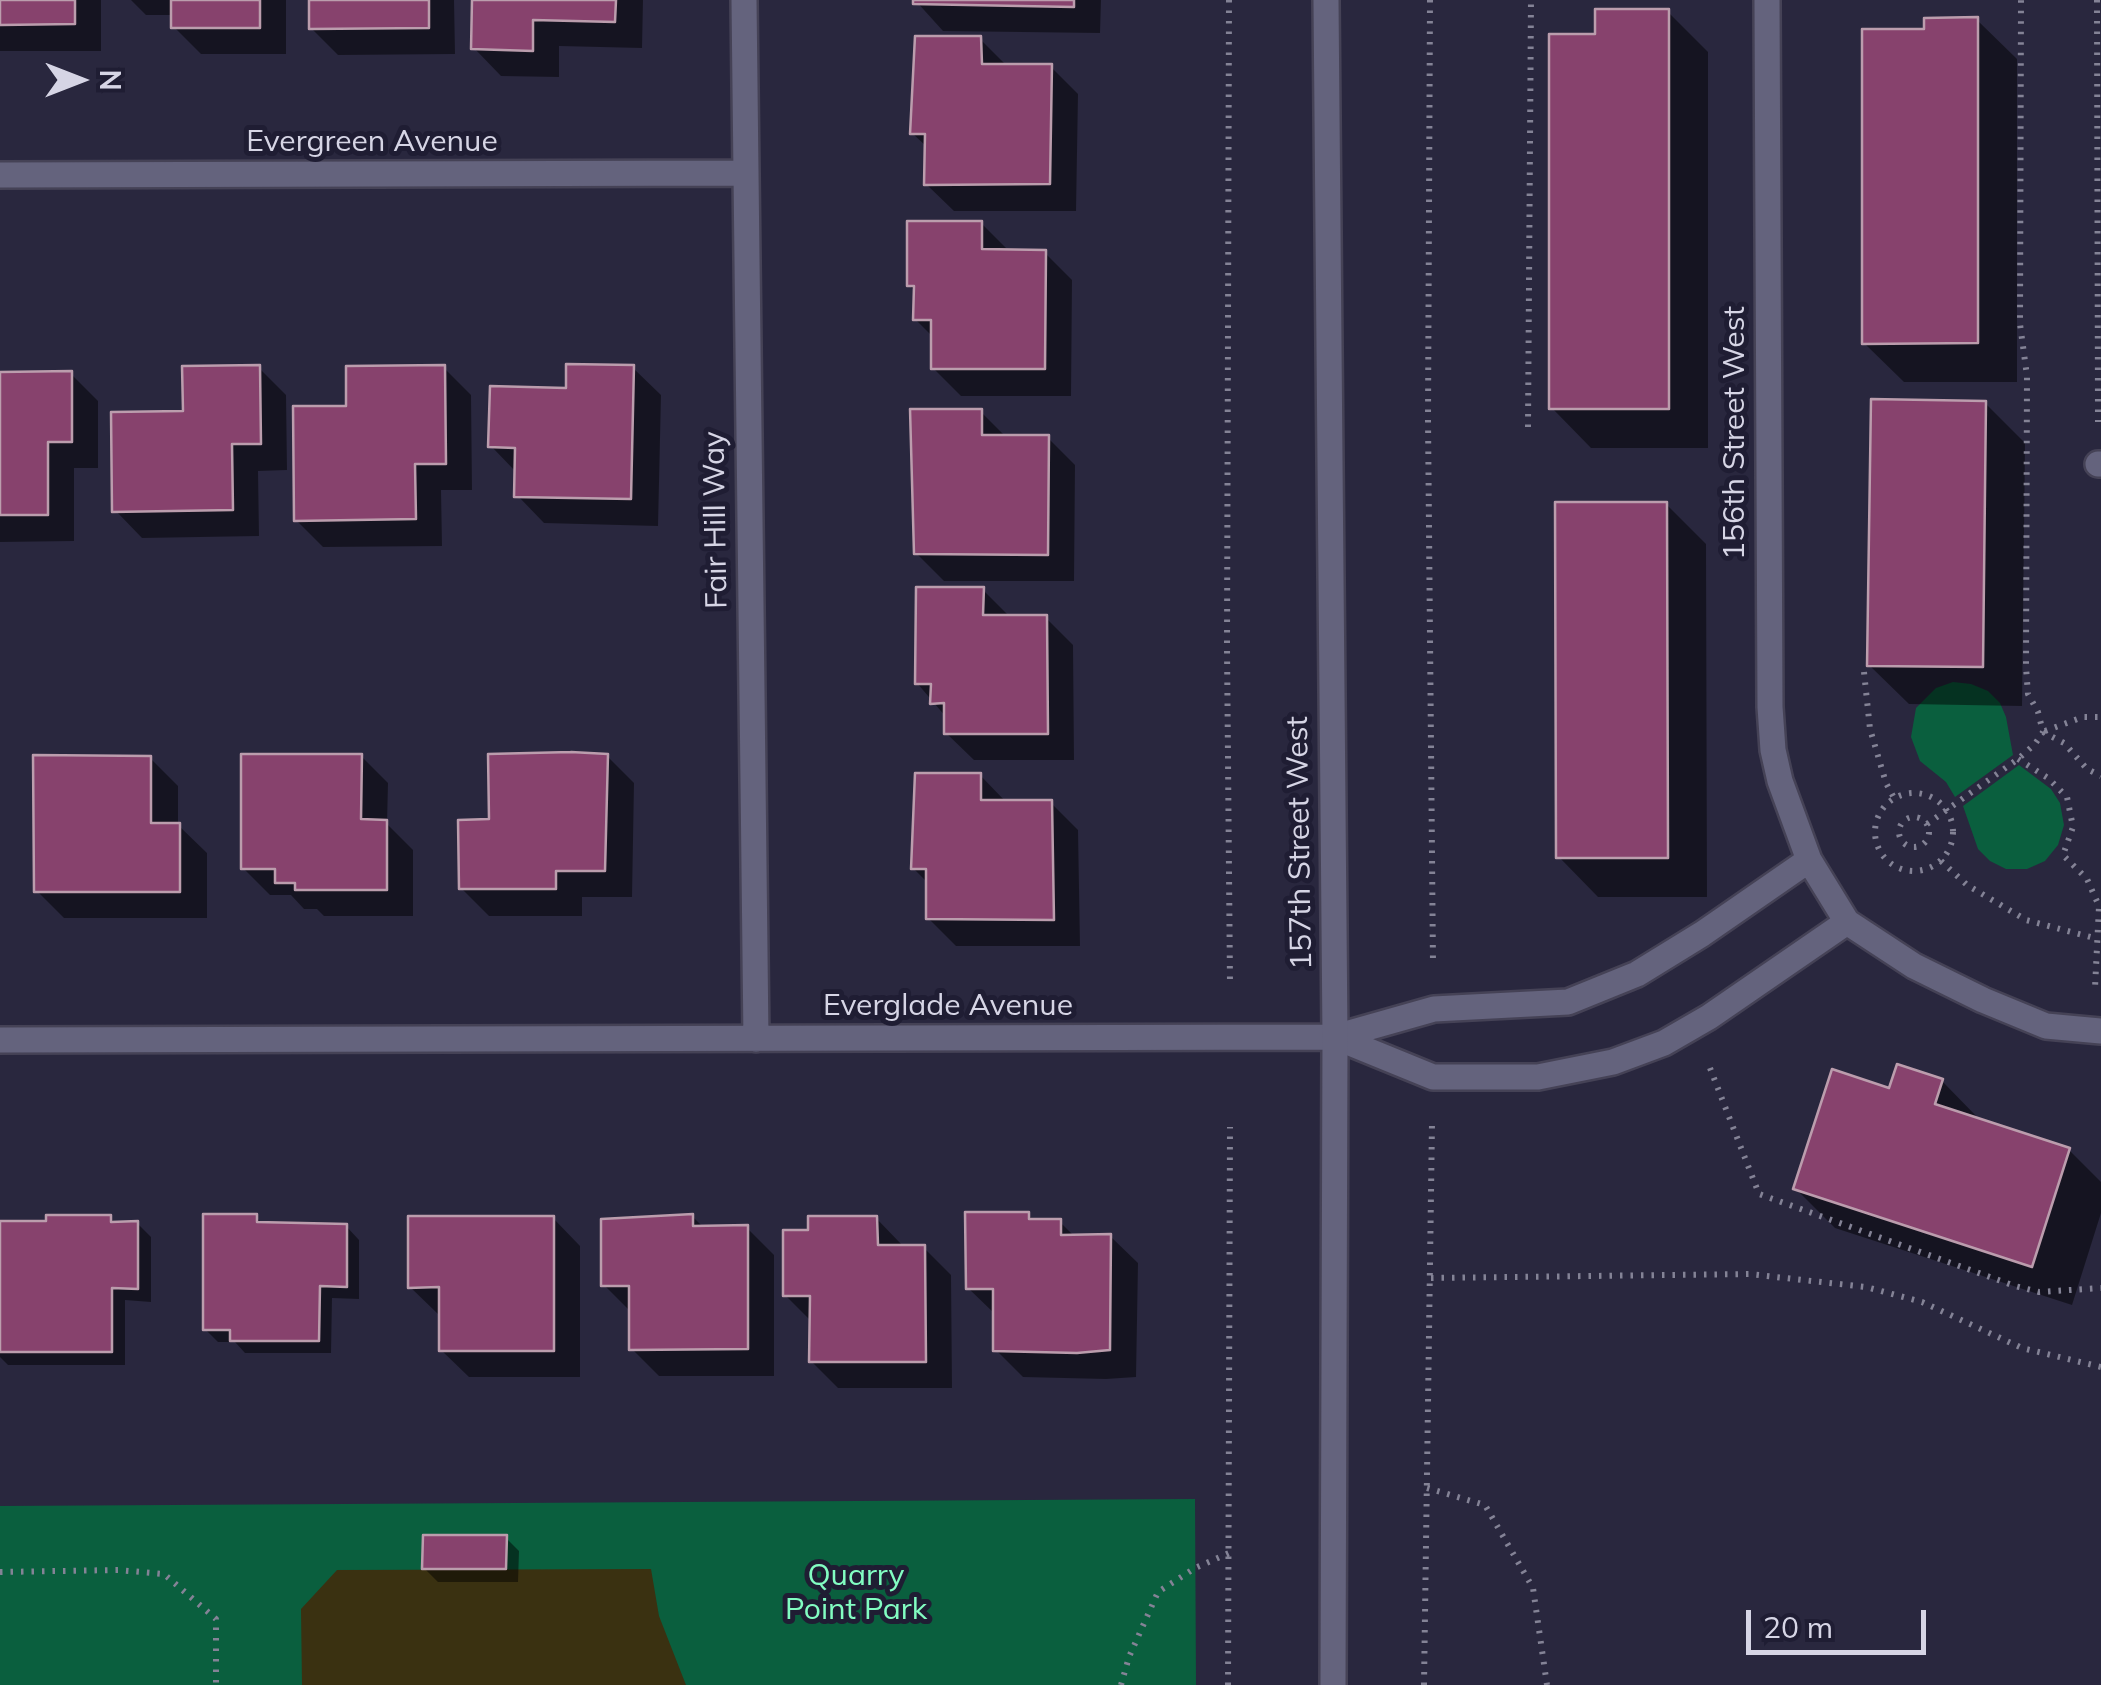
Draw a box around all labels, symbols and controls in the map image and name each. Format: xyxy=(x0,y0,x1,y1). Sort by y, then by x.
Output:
north arrow xyxy=(30,30,130,130)
text: N xyxy=(93,69,128,91)
street label: Evergreen Avenue xyxy=(246,124,498,160)
street label: 156th Street West xyxy=(1717,306,1753,560)
street label: Fair Hill Way xyxy=(696,431,736,609)
street label: 157th Street West xyxy=(1280,716,1320,970)
street label: Everglade Avenue xyxy=(823,988,1073,1024)
park label: Quarry Point Park xyxy=(785,1558,927,1628)
scale bar xyxy=(1751,1590,1931,1652)
text: 20 m xyxy=(1763,1608,1833,1646)

